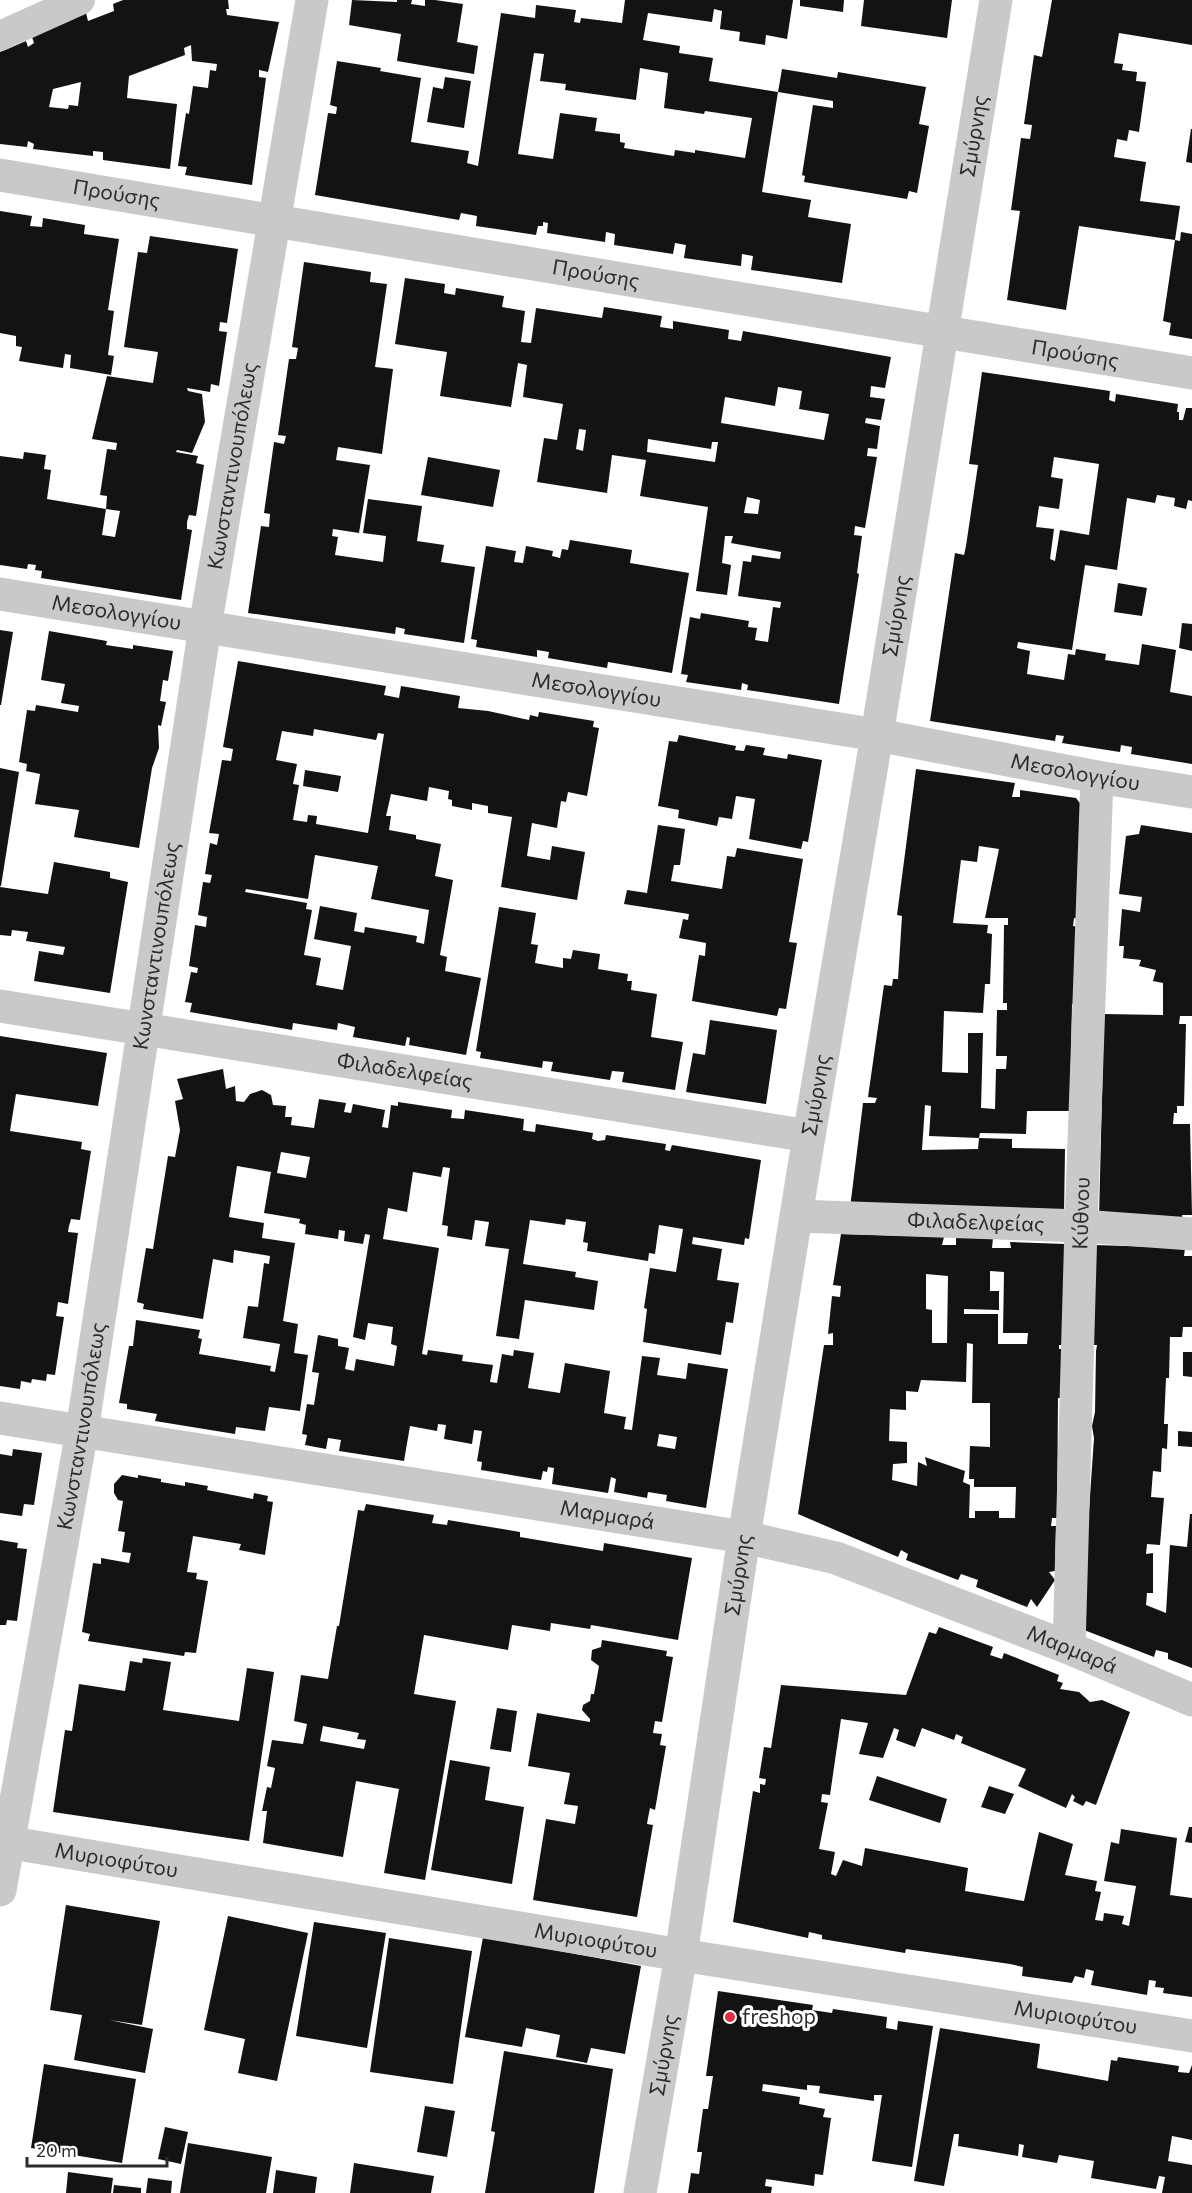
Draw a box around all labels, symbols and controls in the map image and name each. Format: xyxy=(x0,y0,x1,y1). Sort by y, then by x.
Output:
street label: Σμύρνης xyxy=(954,93,991,178)
street label: Προύσης xyxy=(71,173,162,212)
street label: Προύσης xyxy=(551,253,642,293)
street label: Προύσης xyxy=(1030,333,1121,372)
street label: Κωνσταντινουπόλεως xyxy=(201,360,261,571)
street label: Σμύρνης xyxy=(876,573,914,658)
street label: Μεσολογγίου xyxy=(50,589,183,634)
street label: Μεσολογγίου xyxy=(530,666,663,711)
street label: Μεσολογγίου xyxy=(1009,747,1142,795)
street label: Κωνσταντινουπόλεως xyxy=(127,840,183,1051)
street label: Φιλαδελφείας xyxy=(335,1046,475,1093)
street label: Σμύρνης xyxy=(795,1052,834,1137)
street label: Κύθνου xyxy=(1066,1176,1094,1250)
street label: Φιλαδελφείας xyxy=(907,1206,1045,1236)
street label: Κωνσταντινουπόλεως xyxy=(51,1320,109,1532)
street label: Μαρμαρά xyxy=(558,1494,657,1534)
street label: Σμύρνης xyxy=(718,1532,755,1617)
street label: Μαρμαρά xyxy=(1024,1619,1121,1678)
street label: Μυριοφύτου xyxy=(53,1836,180,1882)
street label: Μυριοφύτου xyxy=(533,1917,659,1962)
street label: Μυριοφύτου xyxy=(1012,1994,1139,2038)
place label: freshop xyxy=(742,2003,816,2028)
marker: freshop xyxy=(723,2010,737,2024)
street label: Σμύρνης xyxy=(643,2012,682,2097)
scale bar xyxy=(27,2130,166,2168)
text: 20 m xyxy=(36,2139,77,2161)

